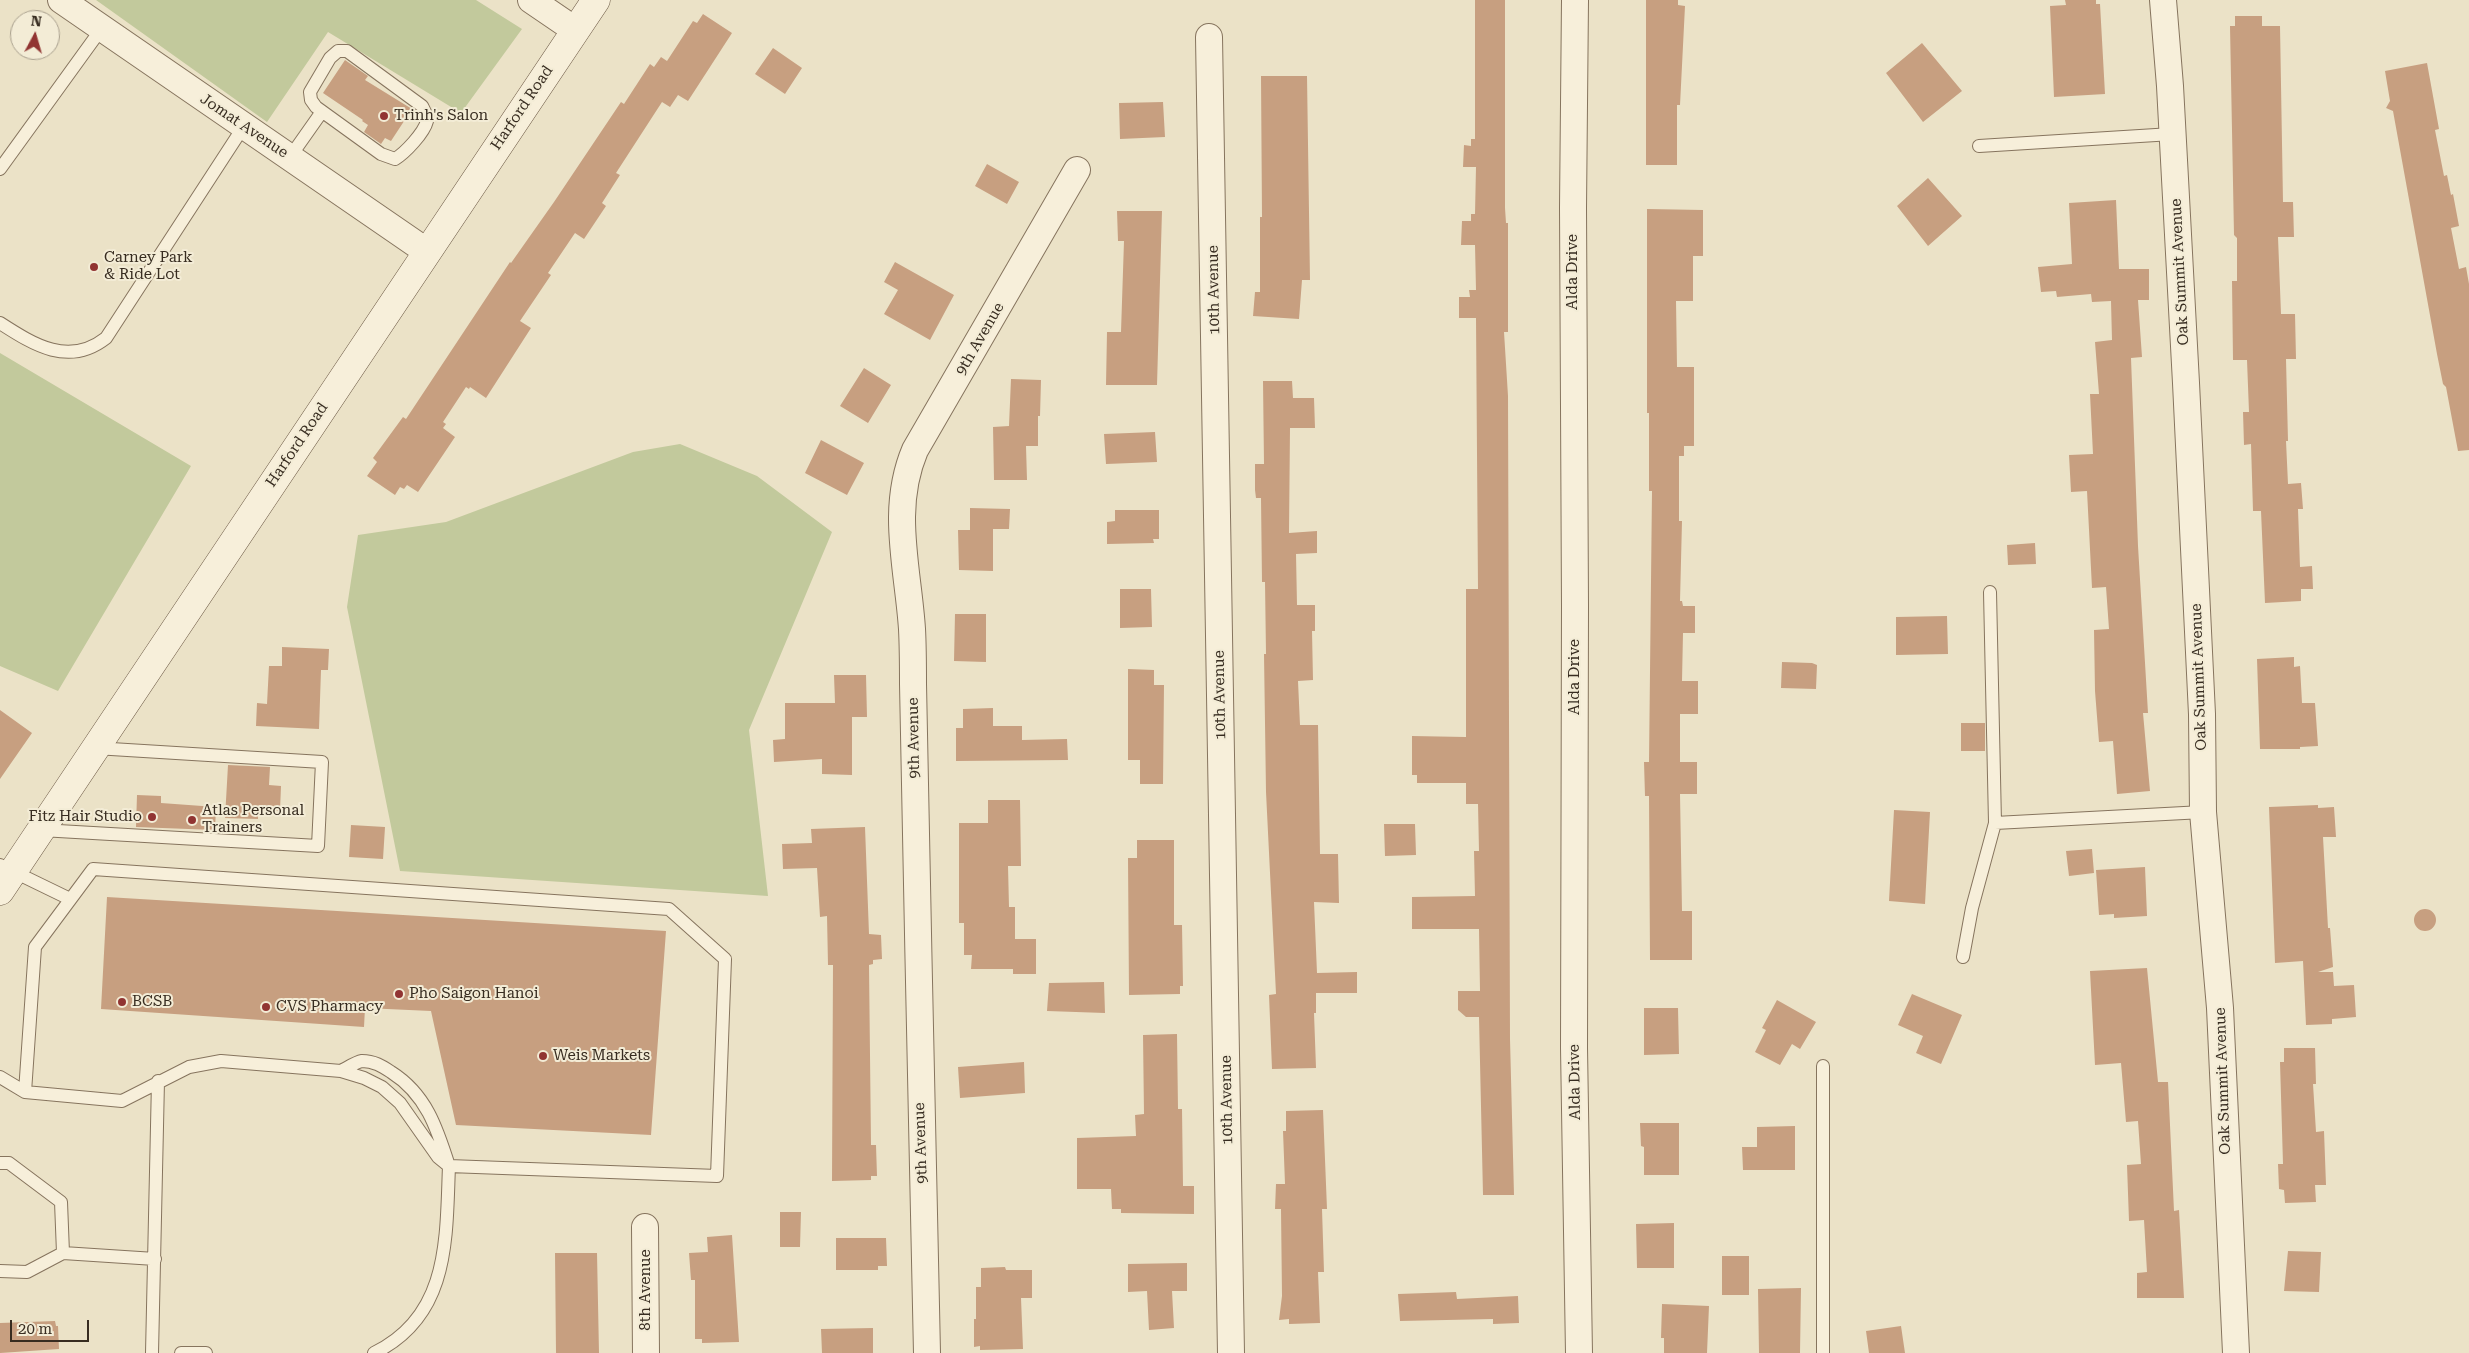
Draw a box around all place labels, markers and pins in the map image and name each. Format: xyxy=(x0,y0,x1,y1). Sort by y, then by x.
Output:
place label: Trinh's Salon xyxy=(394,107,488,125)
marker: Trinh's Salon xyxy=(378,110,390,122)
place label: Carney Park & Ride Lot xyxy=(104,249,193,284)
marker: Carney Park & Ride Lot xyxy=(88,261,100,273)
place label: Atlas Personal Trainers xyxy=(202,802,304,837)
place label: Fitz Hair Studio xyxy=(29,808,142,826)
marker: Fitz Hair Studio xyxy=(146,811,158,823)
marker: Atlas Personal Trainers xyxy=(186,814,198,826)
place label: Pho Saigon Hanoi xyxy=(409,985,539,1003)
marker: Pho Saigon Hanoi xyxy=(393,988,405,1000)
place label: BCSB xyxy=(132,993,172,1011)
marker: BCSB xyxy=(116,996,128,1008)
place label: CVS Pharmacy xyxy=(276,998,383,1016)
marker: CVS Pharmacy xyxy=(260,1001,272,1013)
place label: Weis Markets xyxy=(553,1047,650,1065)
marker: Weis Markets xyxy=(537,1050,549,1062)

